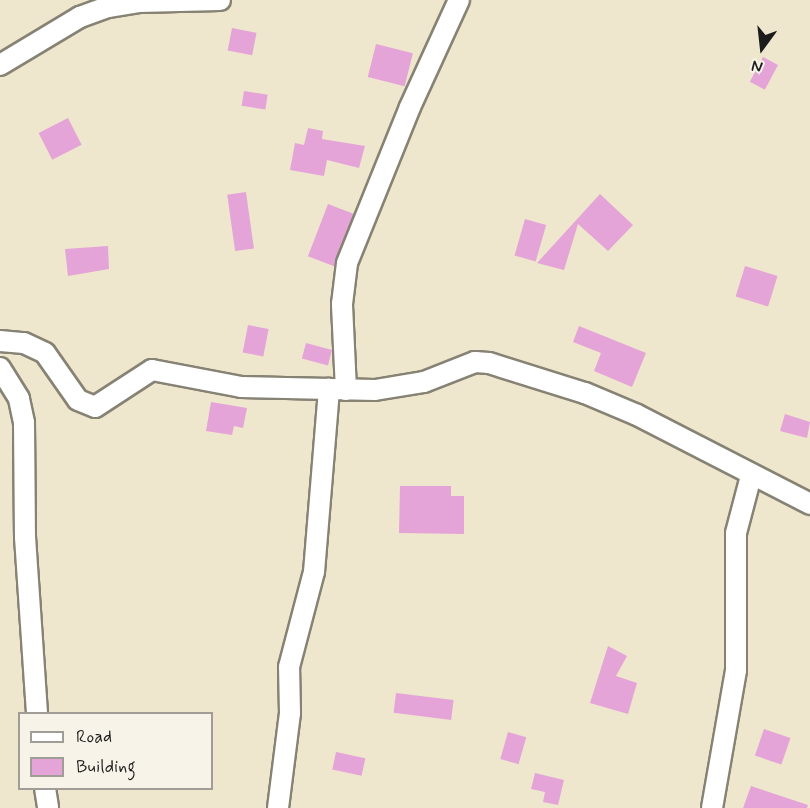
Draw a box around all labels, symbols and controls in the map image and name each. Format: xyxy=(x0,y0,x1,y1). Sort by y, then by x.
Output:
north arrow xyxy=(732,18,792,78)
text: N xyxy=(749,54,765,77)
legend xyxy=(18,712,213,790)
text: Road xyxy=(76,725,112,749)
text: Building xyxy=(76,755,136,779)

